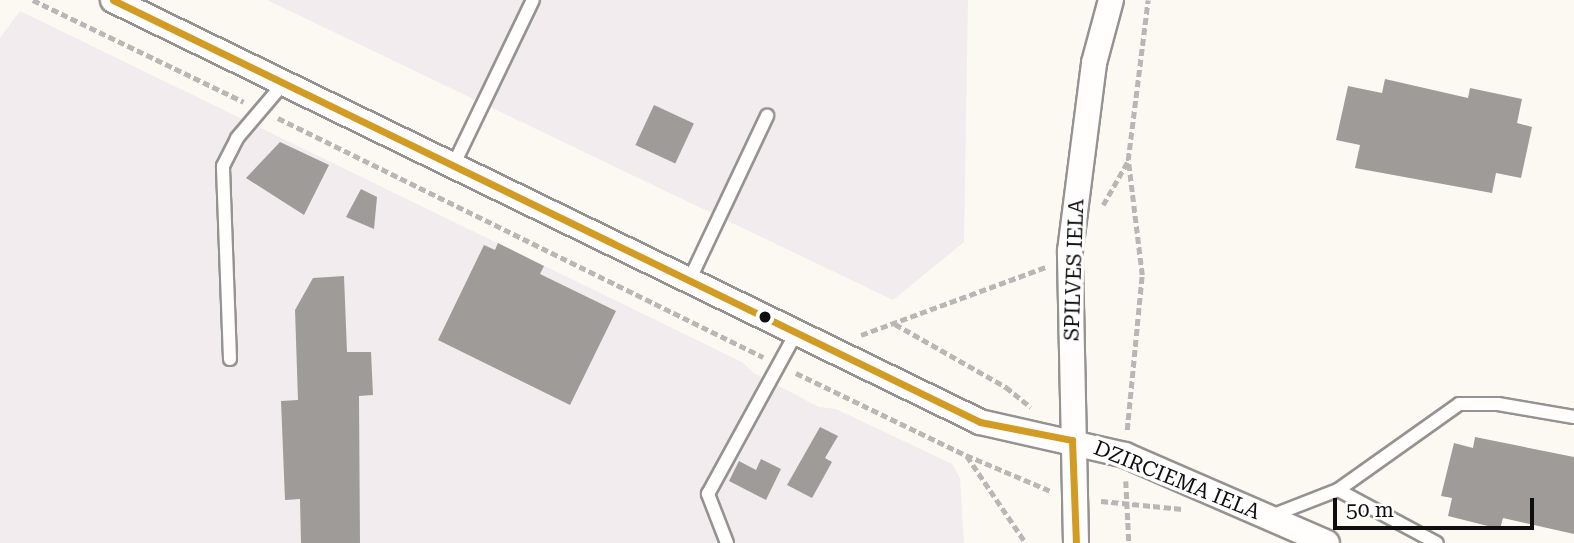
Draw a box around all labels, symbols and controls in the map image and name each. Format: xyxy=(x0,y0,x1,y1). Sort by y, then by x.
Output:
street label: SPILVES IELA xyxy=(1059,199,1089,341)
unlabelled marker xyxy=(758,310,772,324)
street label: DZIRCIEMA IELA xyxy=(1090,435,1264,525)
scale bar xyxy=(1336,484,1537,528)
text: 50 m xyxy=(1346,498,1394,522)

